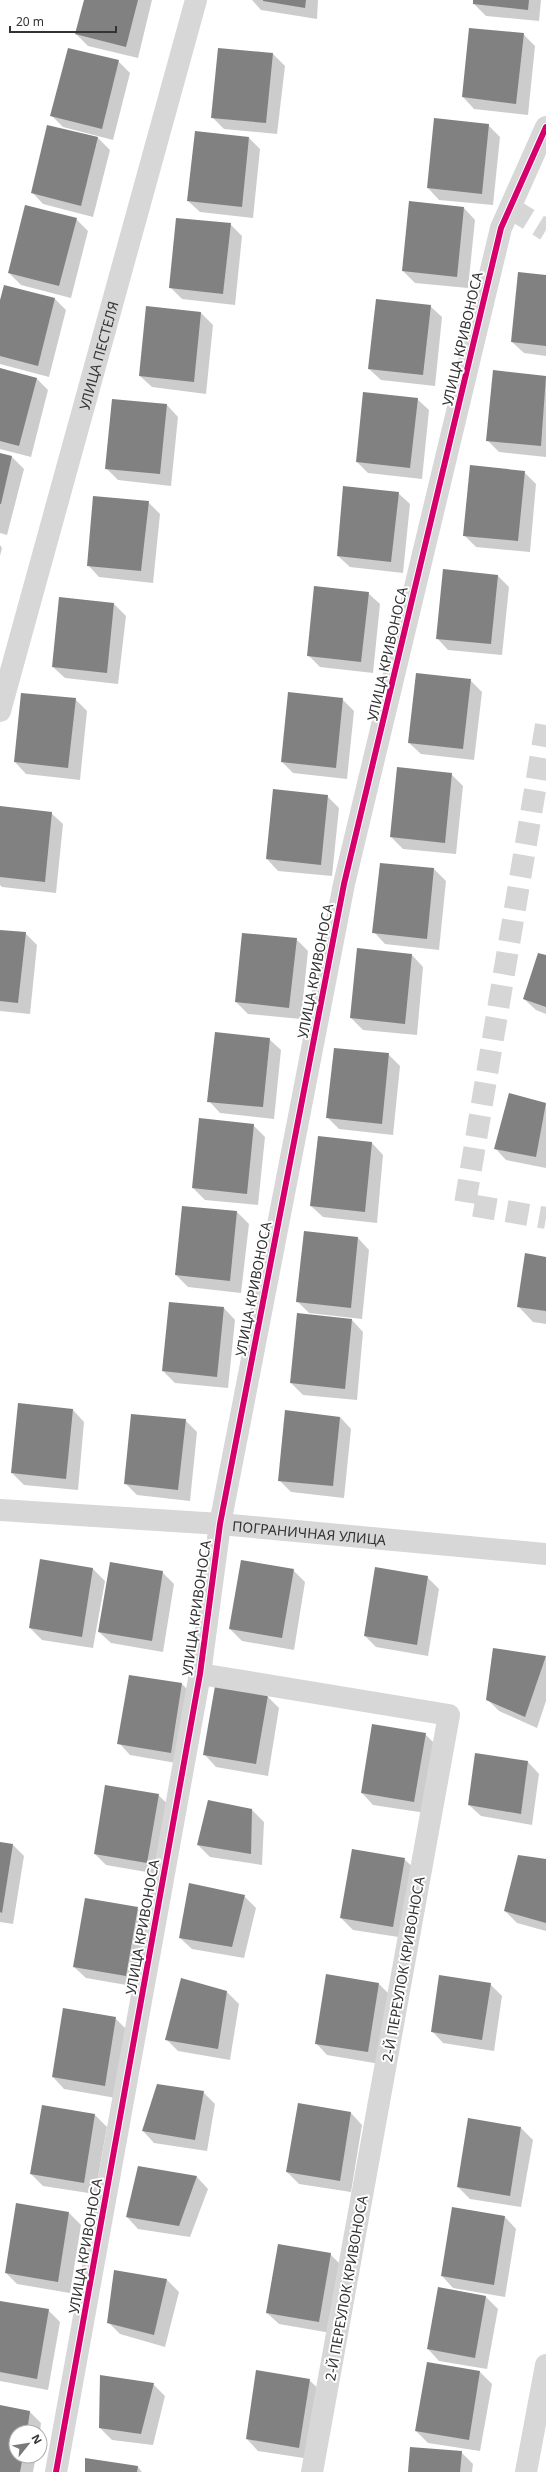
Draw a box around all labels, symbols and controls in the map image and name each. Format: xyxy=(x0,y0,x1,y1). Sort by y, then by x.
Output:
scale bar xyxy=(10,8,116,34)
text: 20 m xyxy=(16,13,44,30)
street label: УЛИЦА КРИВОНОСА xyxy=(437,270,487,408)
street label: УЛИЦА ПЕСТЕЛЯ xyxy=(74,299,122,412)
street label: УЛИЦА КРИВОНОСА xyxy=(362,585,412,723)
street label: УЛИЦА КРИВОНОСА xyxy=(293,902,337,1040)
street label: УЛИЦА КРИВОНОСА xyxy=(231,1220,275,1358)
street label: ПОГРАНИЧНАЯ УЛИЦА xyxy=(232,1516,387,1549)
street label: УЛИЦА КРИВОНОСА xyxy=(177,1539,215,1677)
street label: УЛИЦА КРИВОНОСА xyxy=(121,1858,163,1996)
street label: 2-Й ПЕРЕУЛОК КРИВОНОСА xyxy=(377,1875,429,2063)
street label: УЛИЦА КРИВОНОСА xyxy=(64,2177,106,2315)
street label: 2-Й ПЕРЕУЛОК КРИВОНОСА xyxy=(320,2194,372,2382)
north arrow xyxy=(8,2424,48,2464)
text: N xyxy=(28,2431,46,2446)

